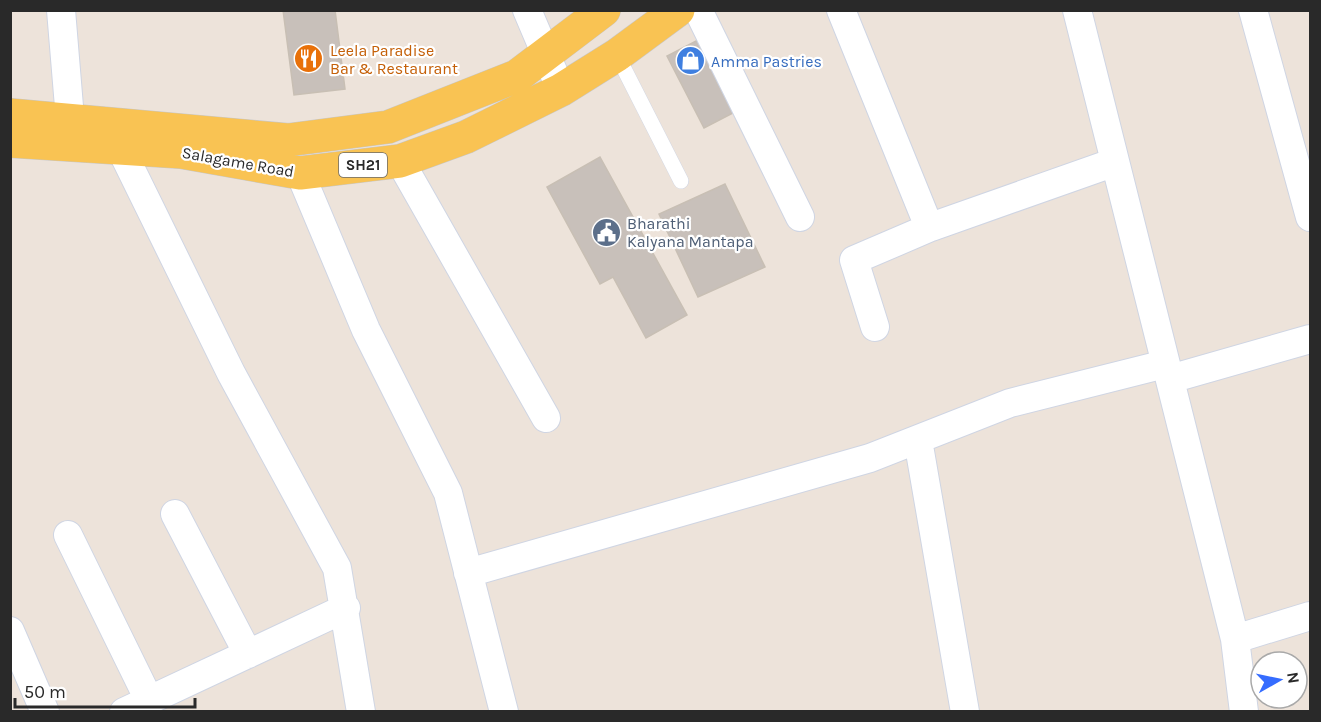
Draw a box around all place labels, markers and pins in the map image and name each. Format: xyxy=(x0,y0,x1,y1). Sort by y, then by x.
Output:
place label: Leela Paradise Bar & Restaurant xyxy=(330,41,458,78)
restaurant icon: Leela Paradise Bar & Restaurant xyxy=(293,43,325,75)
shop icon: Amma Pastries xyxy=(674,45,706,77)
place label: Amma Pastries xyxy=(711,52,822,71)
place label: Bharathi Kalyana Mantapa xyxy=(627,214,754,251)
public building icon: Bharathi Kalyana Mantapa xyxy=(590,216,622,248)

